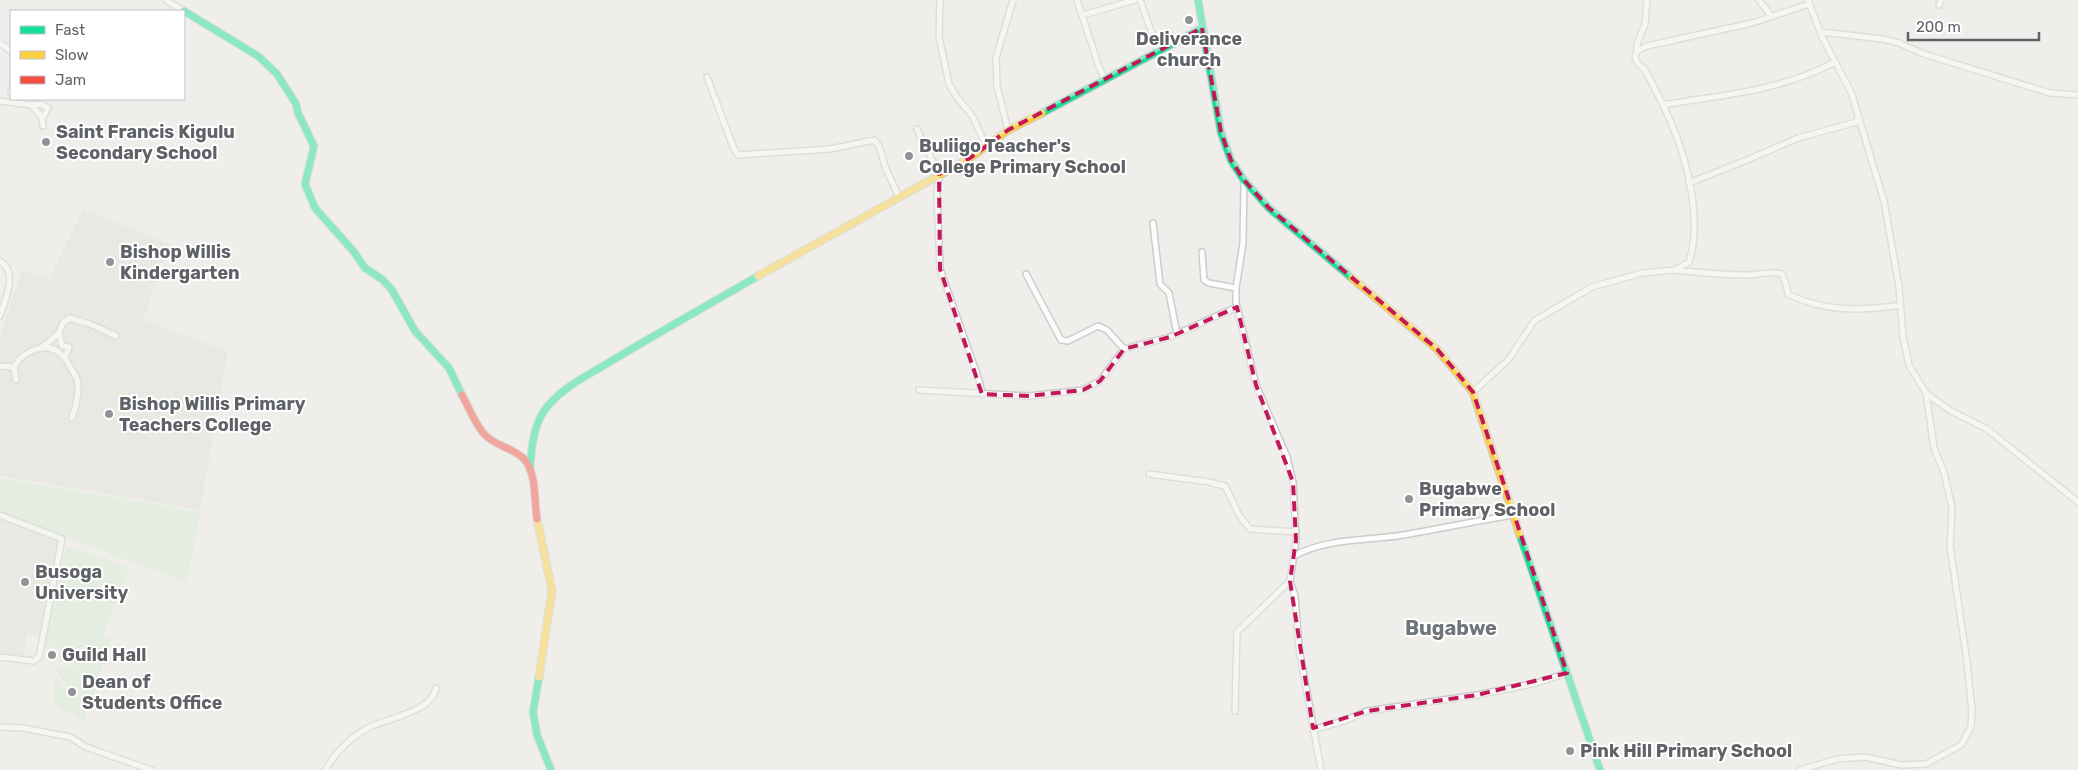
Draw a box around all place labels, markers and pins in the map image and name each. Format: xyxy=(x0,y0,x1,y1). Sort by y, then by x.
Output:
marker: Deliverance church xyxy=(1183,14,1195,26)
place label: Deliverance church xyxy=(1136,28,1243,71)
place label: Saint Francis Kigulu Secondary School xyxy=(56,121,235,164)
place label: Buliigo Teacher's College Primary School xyxy=(919,135,1126,178)
marker: Saint Francis Kigulu Secondary School xyxy=(40,136,52,148)
marker: Buliigo Teacher's College Primary School xyxy=(903,150,915,162)
place label: Bishop Willis Kindergarten xyxy=(120,241,240,284)
marker: Bishop Willis Kindergarten xyxy=(104,256,116,268)
place label: Bishop Willis Primary Teachers College xyxy=(119,393,306,436)
marker: Bishop Willis Primary Teachers College xyxy=(103,408,115,420)
place label: Bugabwe Primary School xyxy=(1419,478,1555,521)
marker: Bugabwe Primary School xyxy=(1403,493,1415,505)
place label: Busoga University xyxy=(35,561,128,604)
marker: Busoga University xyxy=(19,576,31,588)
place label: Guild Hall xyxy=(62,644,146,666)
marker: Guild Hall xyxy=(46,649,58,661)
place label: Dean of Students Office xyxy=(82,671,223,714)
marker: Dean of Students Office xyxy=(66,686,78,698)
place label: Pink Hill Primary School xyxy=(1580,740,1792,762)
marker: Pink Hill Primary School xyxy=(1564,745,1576,757)

